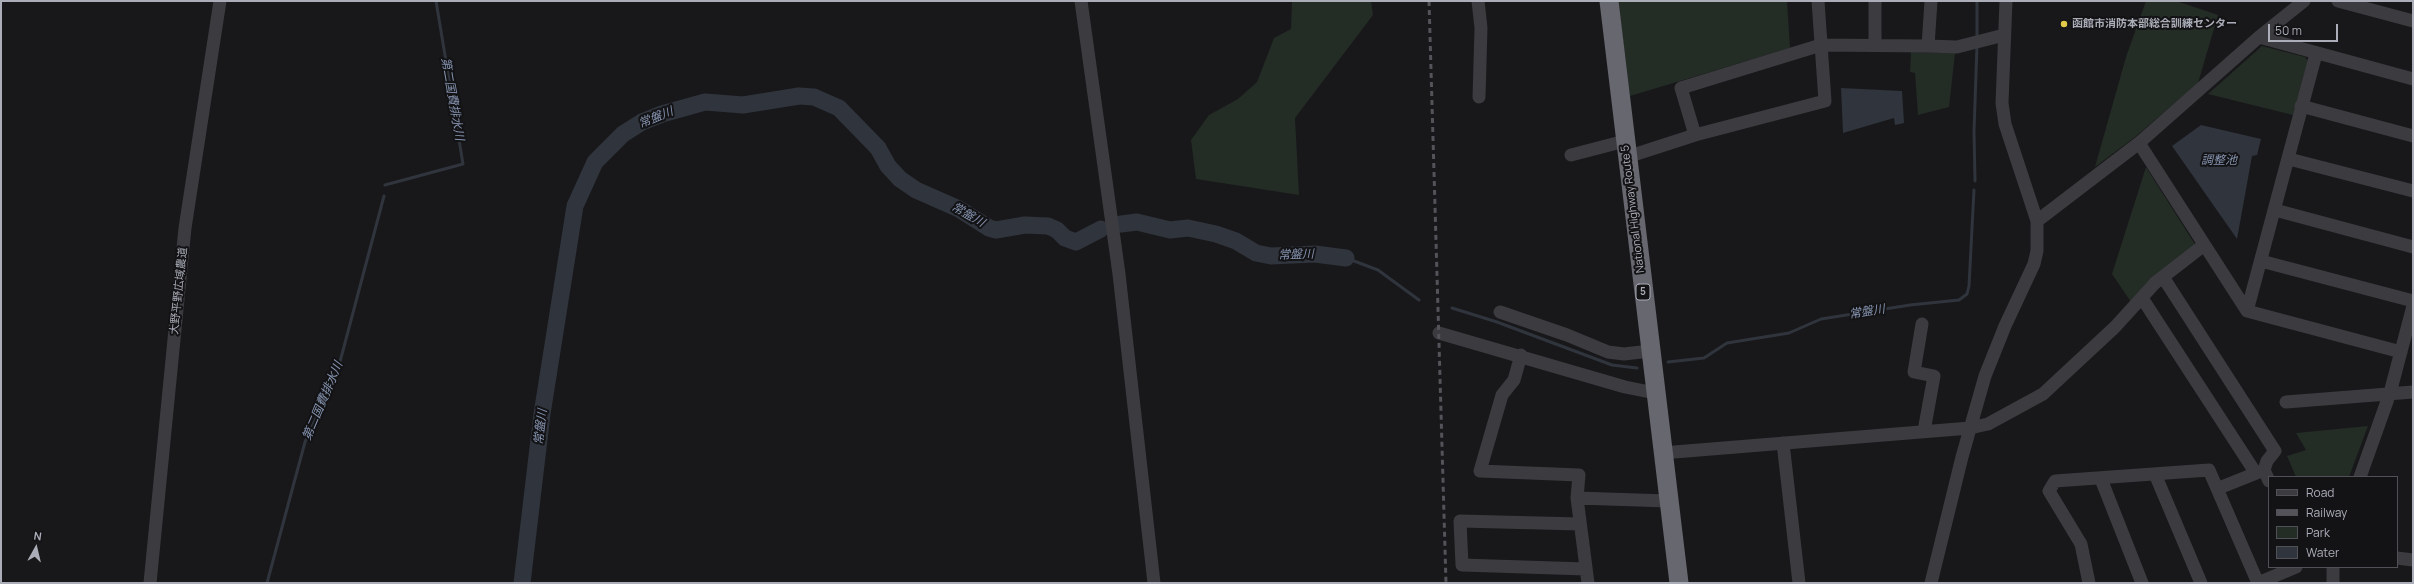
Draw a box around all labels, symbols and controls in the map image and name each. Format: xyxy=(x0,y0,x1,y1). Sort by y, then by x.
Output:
scale bar xyxy=(2270,16,2340,42)
place label: 函館市消防本部総合訓練センター xyxy=(2072,17,2237,31)
marker: 函館市消防本部総合訓練センター xyxy=(2059,19,2069,29)
text: 50 m xyxy=(2275,22,2302,39)
water label: 第二国費排水川 xyxy=(438,56,466,142)
water label: 常盤川 xyxy=(637,105,675,131)
street label: National Highway Route 5 xyxy=(1619,144,1647,274)
water label: 調整池 xyxy=(2201,154,2237,168)
water label: 常盤川 xyxy=(949,200,987,230)
street label: 大野平野広域農道 xyxy=(168,247,190,335)
water label: 常盤川 xyxy=(1278,247,1314,263)
road number: 5 xyxy=(1636,284,1650,300)
water label: 常盤川 xyxy=(1848,302,1886,322)
water label: 第二国費排水川 xyxy=(300,360,346,442)
water label: 常盤川 xyxy=(532,408,550,446)
legend xyxy=(2268,476,2398,568)
text: Road xyxy=(2306,484,2334,501)
text: Railway xyxy=(2306,504,2347,521)
text: Park xyxy=(2306,524,2330,541)
north arrow xyxy=(16,528,56,568)
text: N xyxy=(33,528,43,544)
text: Water xyxy=(2306,544,2339,561)

